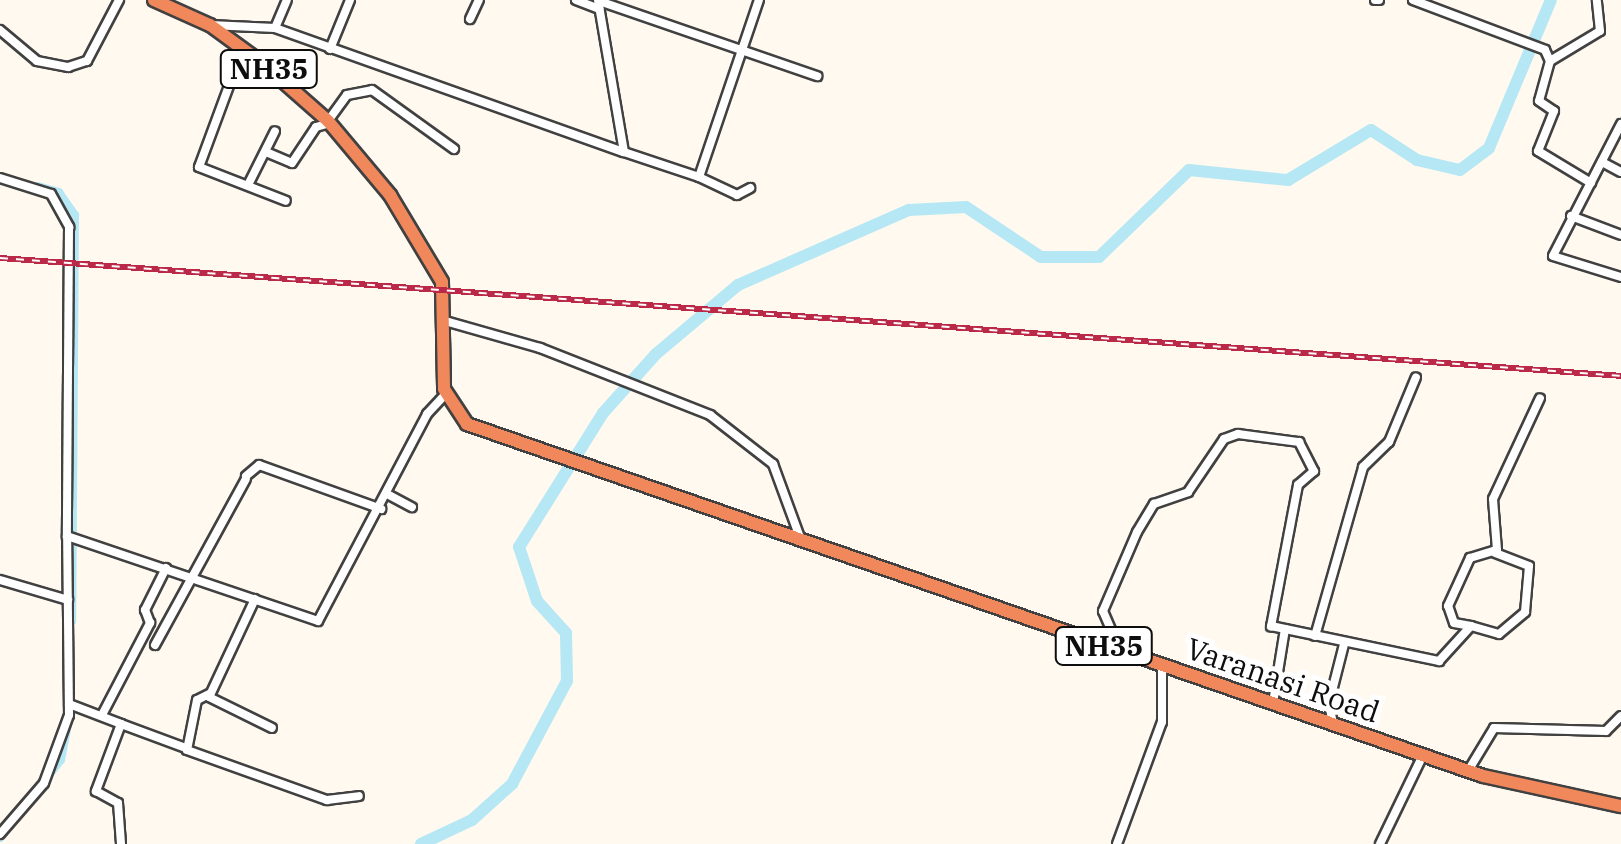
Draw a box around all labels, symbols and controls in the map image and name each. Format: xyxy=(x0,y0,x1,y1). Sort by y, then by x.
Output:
road number: NH35 xyxy=(219,46,319,92)
road number: NH35 xyxy=(1054,623,1154,669)
street label: Varanasi Road xyxy=(1182,630,1384,730)

